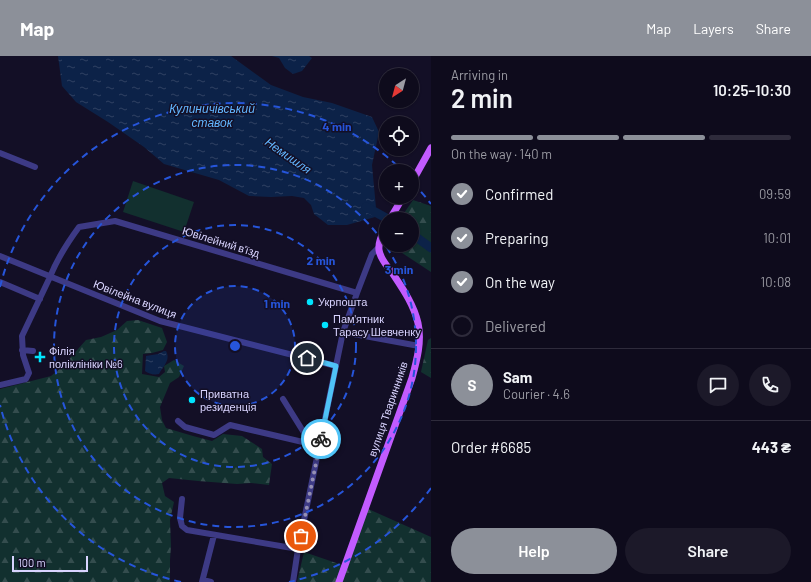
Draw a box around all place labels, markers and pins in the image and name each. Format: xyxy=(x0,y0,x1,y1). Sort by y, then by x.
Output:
place label: Укрпошта xyxy=(318,295,368,308)
marker: Укрпошта xyxy=(305,297,315,307)
place label: Пам'ятник Тарасу Шевченку xyxy=(333,312,421,338)
marker: Пам'ятник Тарасу Шевченку xyxy=(320,320,330,330)
centre of rings xyxy=(228,339,242,353)
pin xyxy=(290,341,324,375)
place label: Філія поліклініки №6 xyxy=(49,344,123,370)
marker: Філія поліклініки №6 xyxy=(34,351,46,363)
place label: Приватна резиденція xyxy=(200,387,257,413)
marker: Приватна резиденція xyxy=(187,395,197,405)
pin xyxy=(284,519,318,553)

